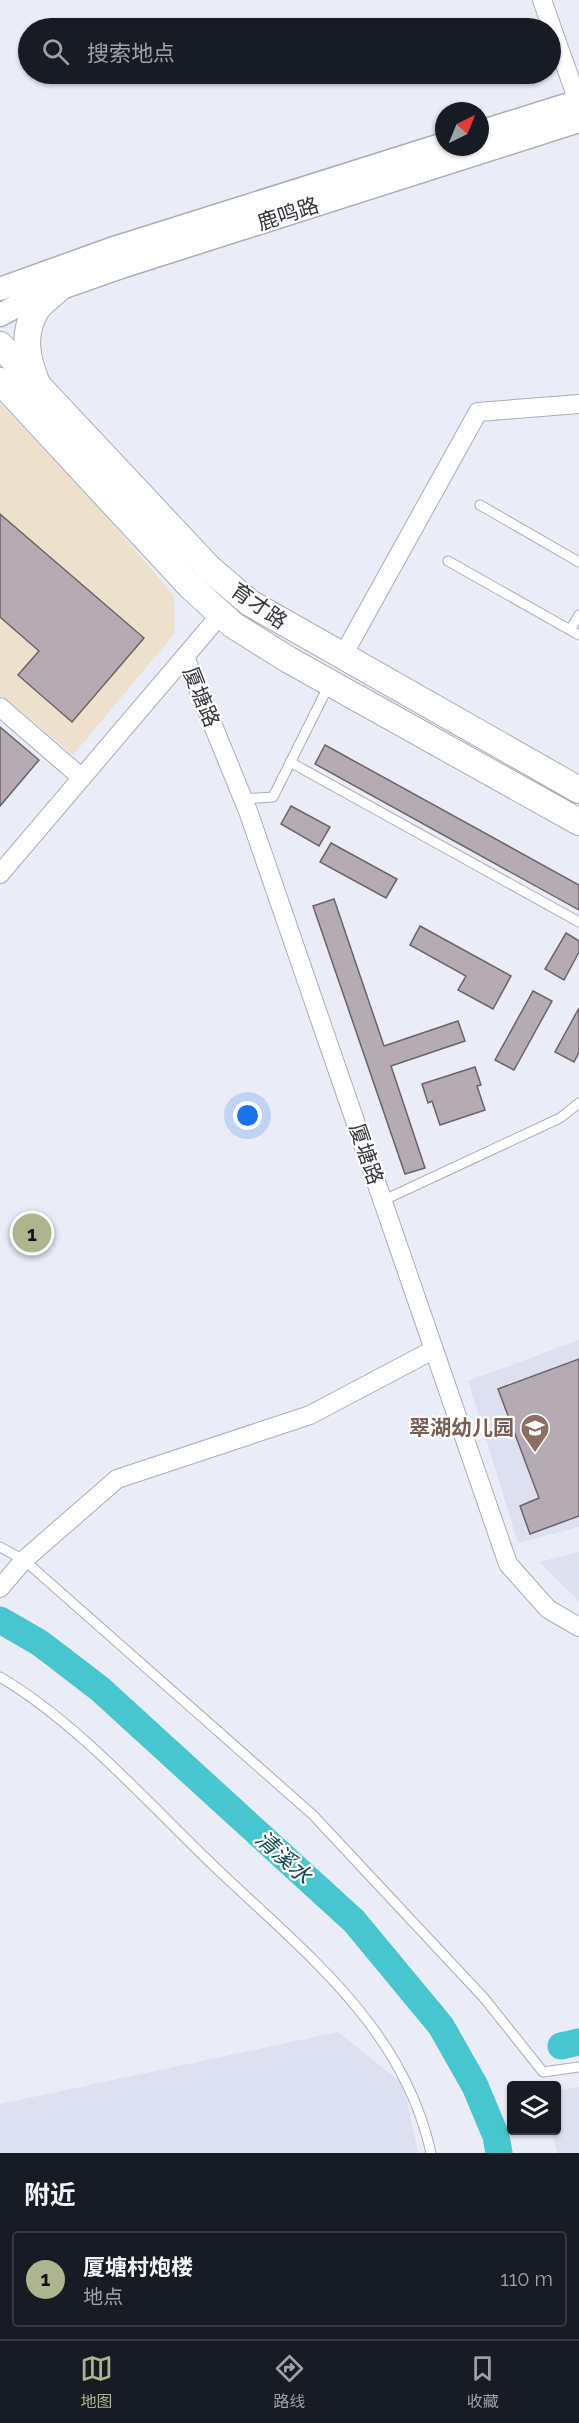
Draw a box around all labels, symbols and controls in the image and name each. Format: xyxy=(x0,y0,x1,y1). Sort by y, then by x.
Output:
search box xyxy=(18,18,561,84)
icon: search xyxy=(39,35,72,68)
text: 搜索地点 xyxy=(87,40,175,66)
north arrow xyxy=(435,102,489,156)
street label: 鹿鸣路 xyxy=(254,192,322,235)
street label: 育才路 xyxy=(226,577,292,634)
street label: 厦塘路 xyxy=(178,663,225,731)
your location xyxy=(233,1101,262,1130)
street label: 厦塘路 xyxy=(344,1120,389,1188)
pin: 1 xyxy=(12,1210,51,1256)
school or university icon: 翠湖幼儿园 xyxy=(519,1412,551,1454)
place label: 翠湖幼儿园 xyxy=(409,1415,514,1440)
water label: 清溪水 xyxy=(251,1825,318,1889)
map controls xyxy=(507,2081,561,2135)
button: layers xyxy=(507,2081,561,2135)
text: 附近 xyxy=(24,2180,76,2210)
text: 厦塘村炮楼 xyxy=(83,2254,193,2280)
text: 1 xyxy=(41,2267,50,2291)
text: 110 m xyxy=(500,2267,553,2291)
text: 地点 xyxy=(83,2285,123,2309)
tab: 地图 xyxy=(80,2352,113,2412)
tab: 路线 xyxy=(273,2352,306,2412)
tab: 收藏 xyxy=(466,2352,499,2412)

